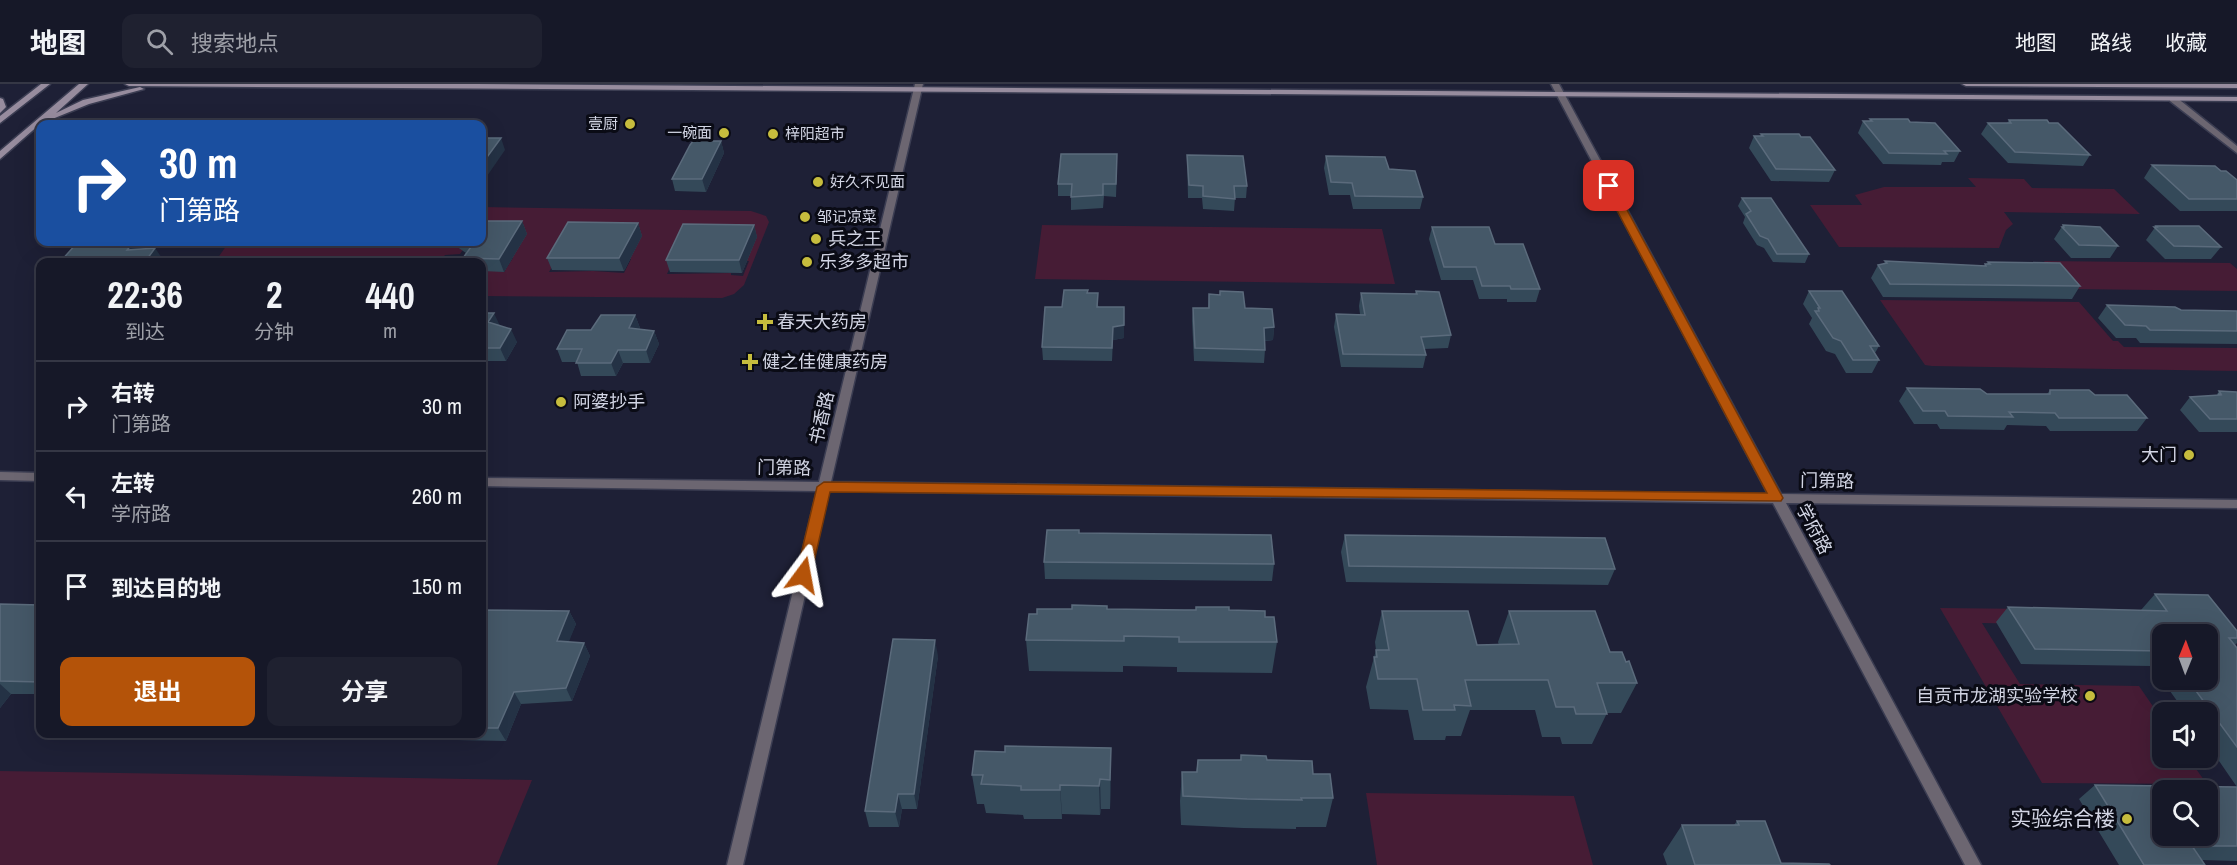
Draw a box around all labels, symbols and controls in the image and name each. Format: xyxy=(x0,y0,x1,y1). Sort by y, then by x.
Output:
search box xyxy=(122,14,542,68)
text: 地图 xyxy=(30,24,86,62)
icon: search xyxy=(143,25,176,58)
text: 搜索地点 xyxy=(191,28,279,58)
text: 地图 xyxy=(2015,28,2057,57)
text: 路线 xyxy=(2090,28,2132,57)
text: 收藏 xyxy=(2165,28,2207,57)
place label: 壹厨 xyxy=(588,113,618,134)
marker: 壹厨 xyxy=(623,117,637,131)
place label: 一碗面 xyxy=(667,122,712,143)
place label: 梓阳超市 xyxy=(785,123,845,144)
marker: 一碗面 xyxy=(717,126,731,140)
marker: 梓阳超市 xyxy=(766,127,780,141)
text: 30 m xyxy=(159,135,238,191)
icon: right xyxy=(60,144,138,222)
pin xyxy=(1583,160,1634,211)
icon: arrive xyxy=(1592,169,1625,202)
place label: 好久不见面 xyxy=(830,171,905,192)
marker: 好久不见面 xyxy=(811,175,825,189)
text: 门第路 xyxy=(159,192,240,228)
place label: 邹记凉菜 xyxy=(817,206,877,227)
marker: 邹记凉菜 xyxy=(798,210,812,224)
place label: 兵之王 xyxy=(828,226,882,251)
marker: 兵之王 xyxy=(809,232,823,246)
place label: 乐多多超市 xyxy=(819,249,909,274)
marker: 乐多多超市 xyxy=(800,255,814,269)
text: 22:36 xyxy=(107,271,183,319)
text: 2 xyxy=(266,271,282,319)
text: 440 xyxy=(365,272,415,320)
place label: 春天大药房 xyxy=(777,309,867,334)
marker: 春天大药房 xyxy=(758,315,772,329)
text: m xyxy=(383,317,397,344)
text: 到达 xyxy=(125,318,165,345)
text: 分钟 xyxy=(254,318,294,345)
place label: 健之佳健康药房 xyxy=(762,349,888,374)
marker: 健之佳健康药房 xyxy=(743,355,757,369)
text: 右转 xyxy=(111,378,155,408)
place label: 阿婆抄手 xyxy=(573,389,645,414)
street label: 书香路 xyxy=(803,389,840,447)
icon: right xyxy=(60,390,93,423)
text: 30 m xyxy=(422,391,462,421)
marker: 阿婆抄手 xyxy=(554,395,568,409)
text: 门第路 xyxy=(111,410,171,437)
place label: 大门 xyxy=(2141,442,2177,467)
marker: 大门 xyxy=(2182,448,2196,462)
street label: 门第路 xyxy=(757,455,811,480)
text: 左转 xyxy=(111,468,155,498)
street label: 门第路 xyxy=(1800,468,1854,493)
icon: left xyxy=(60,480,93,513)
text: 260 m xyxy=(412,481,462,511)
street label: 学府路 xyxy=(1791,499,1838,558)
text: 学府路 xyxy=(111,500,171,527)
position arrow xyxy=(771,543,835,607)
icon: arrive xyxy=(60,570,93,603)
text: 150 m xyxy=(412,571,462,601)
text: 到达目的地 xyxy=(111,573,221,603)
north arrow xyxy=(2152,624,2218,690)
map controls xyxy=(2152,624,2218,846)
button: 退出 xyxy=(60,657,255,726)
button: 分享 xyxy=(267,657,462,726)
place label: 自贡市龙湖实验学校 xyxy=(1916,683,2078,708)
marker: 自贡市龙湖实验学校 xyxy=(2083,689,2097,703)
button: sound xyxy=(2152,702,2218,768)
button: search xyxy=(2152,780,2218,846)
place label: 实验综合楼 xyxy=(2010,804,2115,833)
marker: 实验综合楼 xyxy=(2120,812,2134,826)

